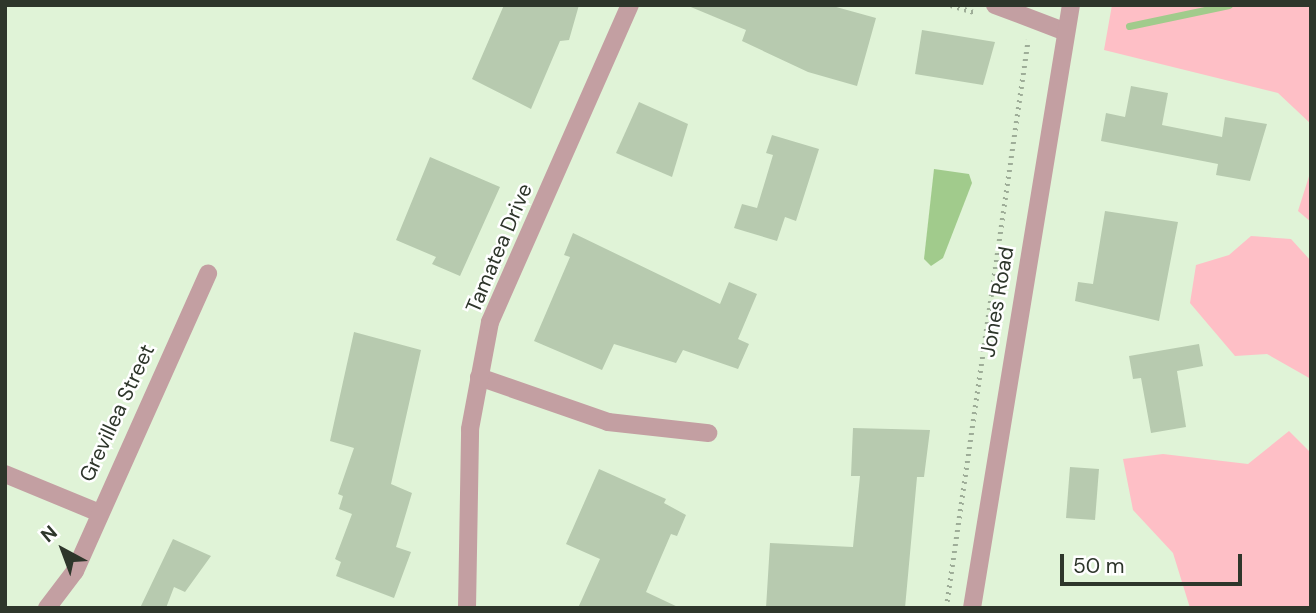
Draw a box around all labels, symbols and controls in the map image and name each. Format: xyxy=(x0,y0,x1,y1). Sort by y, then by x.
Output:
street label: Tamatea Drive xyxy=(460,180,538,316)
street label: Jones Road xyxy=(975,245,1019,359)
street label: Grevillea Street xyxy=(74,340,160,486)
north arrow xyxy=(28,515,98,585)
text: N xyxy=(35,520,62,548)
scale bar xyxy=(1064,540,1246,584)
text: 50 m xyxy=(1073,552,1124,580)

